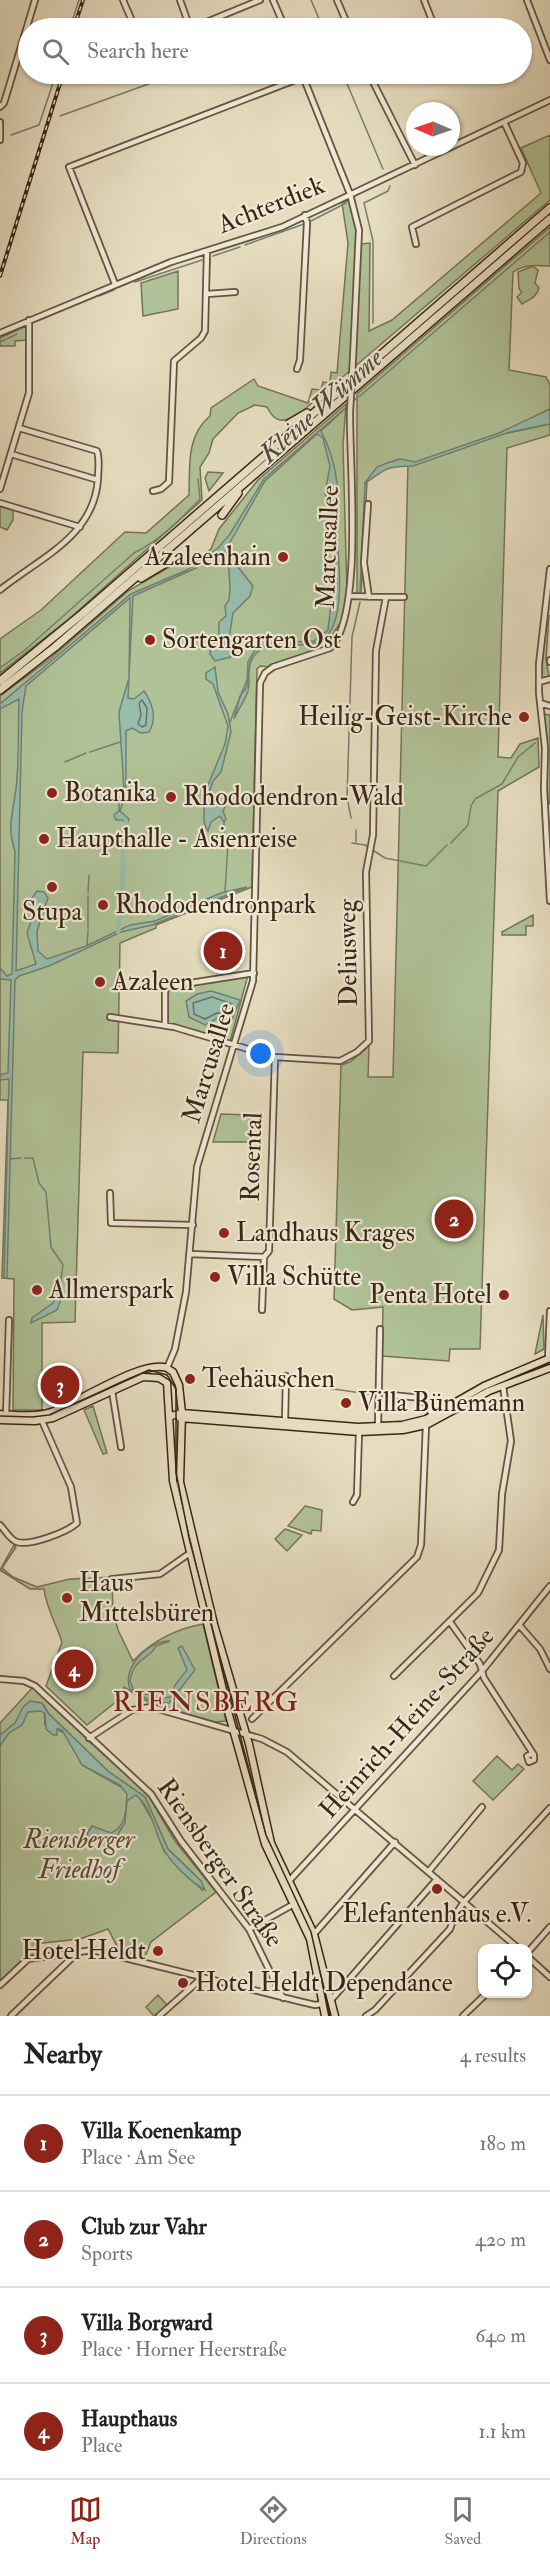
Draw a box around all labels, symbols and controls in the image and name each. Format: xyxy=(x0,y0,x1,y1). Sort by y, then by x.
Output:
search box xyxy=(18,18,532,84)
icon: search xyxy=(39,35,72,68)
text: Search here xyxy=(87,37,189,65)
north arrow xyxy=(406,102,460,156)
street label: Achterdiek xyxy=(212,169,330,241)
water label: Kleine Wümme xyxy=(251,341,390,472)
street label: Marcusallee xyxy=(310,484,346,609)
place label: Azaleenhain xyxy=(144,541,271,573)
marker: Azaleenhain xyxy=(276,550,290,564)
place label: Sortengarten Ost xyxy=(162,624,341,656)
marker: Sortengarten Ost xyxy=(143,633,157,647)
place label: Heilig-Geist-Kirche xyxy=(298,701,512,733)
marker: Heilig-Geist-Kirche xyxy=(517,710,531,724)
place label: Botanika xyxy=(64,777,156,809)
place label: Rhododendron-Wald xyxy=(183,781,404,813)
marker: Botanika xyxy=(45,786,59,800)
marker: Rhododendron-Wald xyxy=(164,790,178,804)
place label: Haupthalle - Asienreise xyxy=(56,823,297,856)
marker: Haupthalle - Asienreise xyxy=(37,832,51,846)
marker: Stupa xyxy=(45,880,59,894)
place label: Rhododendronpark xyxy=(115,889,317,922)
place label: Stupa xyxy=(22,896,82,929)
marker: Rhododendronpark xyxy=(96,898,110,912)
street label: Deliusweg xyxy=(331,898,365,1007)
pin: 1 xyxy=(204,928,242,974)
place label: Azaleen xyxy=(111,966,194,998)
marker: Azaleen xyxy=(93,975,107,989)
street label: Marcusallee xyxy=(176,999,242,1127)
your location xyxy=(246,1039,275,1068)
street label: Rosental xyxy=(234,1111,270,1202)
pin: 2 xyxy=(434,1196,474,1242)
place label: Landhaus Krages xyxy=(236,1217,415,1249)
marker: Landhaus Krages xyxy=(217,1226,231,1240)
place label: Villa Schütte xyxy=(227,1261,361,1293)
marker: Villa Schütte xyxy=(208,1270,222,1284)
place label: Allmerspark xyxy=(48,1274,175,1307)
place label: Penta Hotel xyxy=(369,1279,492,1311)
marker: Allmerspark xyxy=(30,1283,44,1297)
marker: Penta Hotel xyxy=(497,1288,511,1302)
pin: 3 xyxy=(40,1362,80,1408)
place label: Teehäuschen xyxy=(202,1363,335,1395)
marker: Teehäuschen xyxy=(183,1372,197,1386)
place label: Villa Bünemann xyxy=(358,1387,525,1419)
marker: Villa Bünemann xyxy=(339,1396,353,1410)
place label: Haus Mittelsbüren xyxy=(79,1567,214,1629)
marker: Haus Mittelsbüren xyxy=(60,1591,74,1605)
street label: Heinrich-Heine-Straße xyxy=(313,1621,501,1825)
pin: 4 xyxy=(54,1646,94,1692)
district label: RIENSBERG xyxy=(112,1685,300,1720)
street label: Riensberger Straße xyxy=(150,1772,290,1954)
park label: Riensberger Friedhof xyxy=(23,1824,136,1886)
marker: Elefantenhaus e.V. xyxy=(430,1882,444,1896)
place label: Elefantenhaus e.V. xyxy=(342,1898,532,1930)
place label: Hotel Heldt xyxy=(22,1935,146,1967)
marker: Hotel Heldt xyxy=(151,1944,165,1958)
map controls xyxy=(478,1944,532,1998)
button: locate xyxy=(478,1944,532,1998)
place label: Hotel Heldt Dependance xyxy=(195,1967,453,2000)
marker: Hotel Heldt Dependance xyxy=(176,1976,190,1990)
text: Nearby xyxy=(24,2039,102,2071)
text: 4 results xyxy=(460,2043,526,2068)
text: Villa Koenenkamp xyxy=(81,2117,241,2145)
text: 1 xyxy=(40,2131,47,2156)
text: 180 m xyxy=(479,2131,526,2156)
text: Place · Am See xyxy=(81,2145,195,2170)
text: Club zur Vahr xyxy=(81,2213,207,2241)
text: 2 xyxy=(38,2227,49,2252)
text: 420 m xyxy=(475,2227,526,2252)
text: Sports xyxy=(81,2241,133,2266)
text: Villa Borgward xyxy=(81,2309,213,2337)
text: 3 xyxy=(40,2323,47,2348)
text: 640 m xyxy=(475,2323,526,2348)
text: Place · Horner Heerstraße xyxy=(81,2337,287,2362)
text: Haupthaus xyxy=(81,2405,177,2433)
text: 4 xyxy=(38,2419,49,2444)
text: 1.1 km xyxy=(479,2419,526,2444)
text: Place xyxy=(81,2433,122,2458)
tab: Map xyxy=(69,2493,102,2549)
tab: Directions xyxy=(240,2493,307,2549)
tab: Saved xyxy=(445,2493,481,2549)

